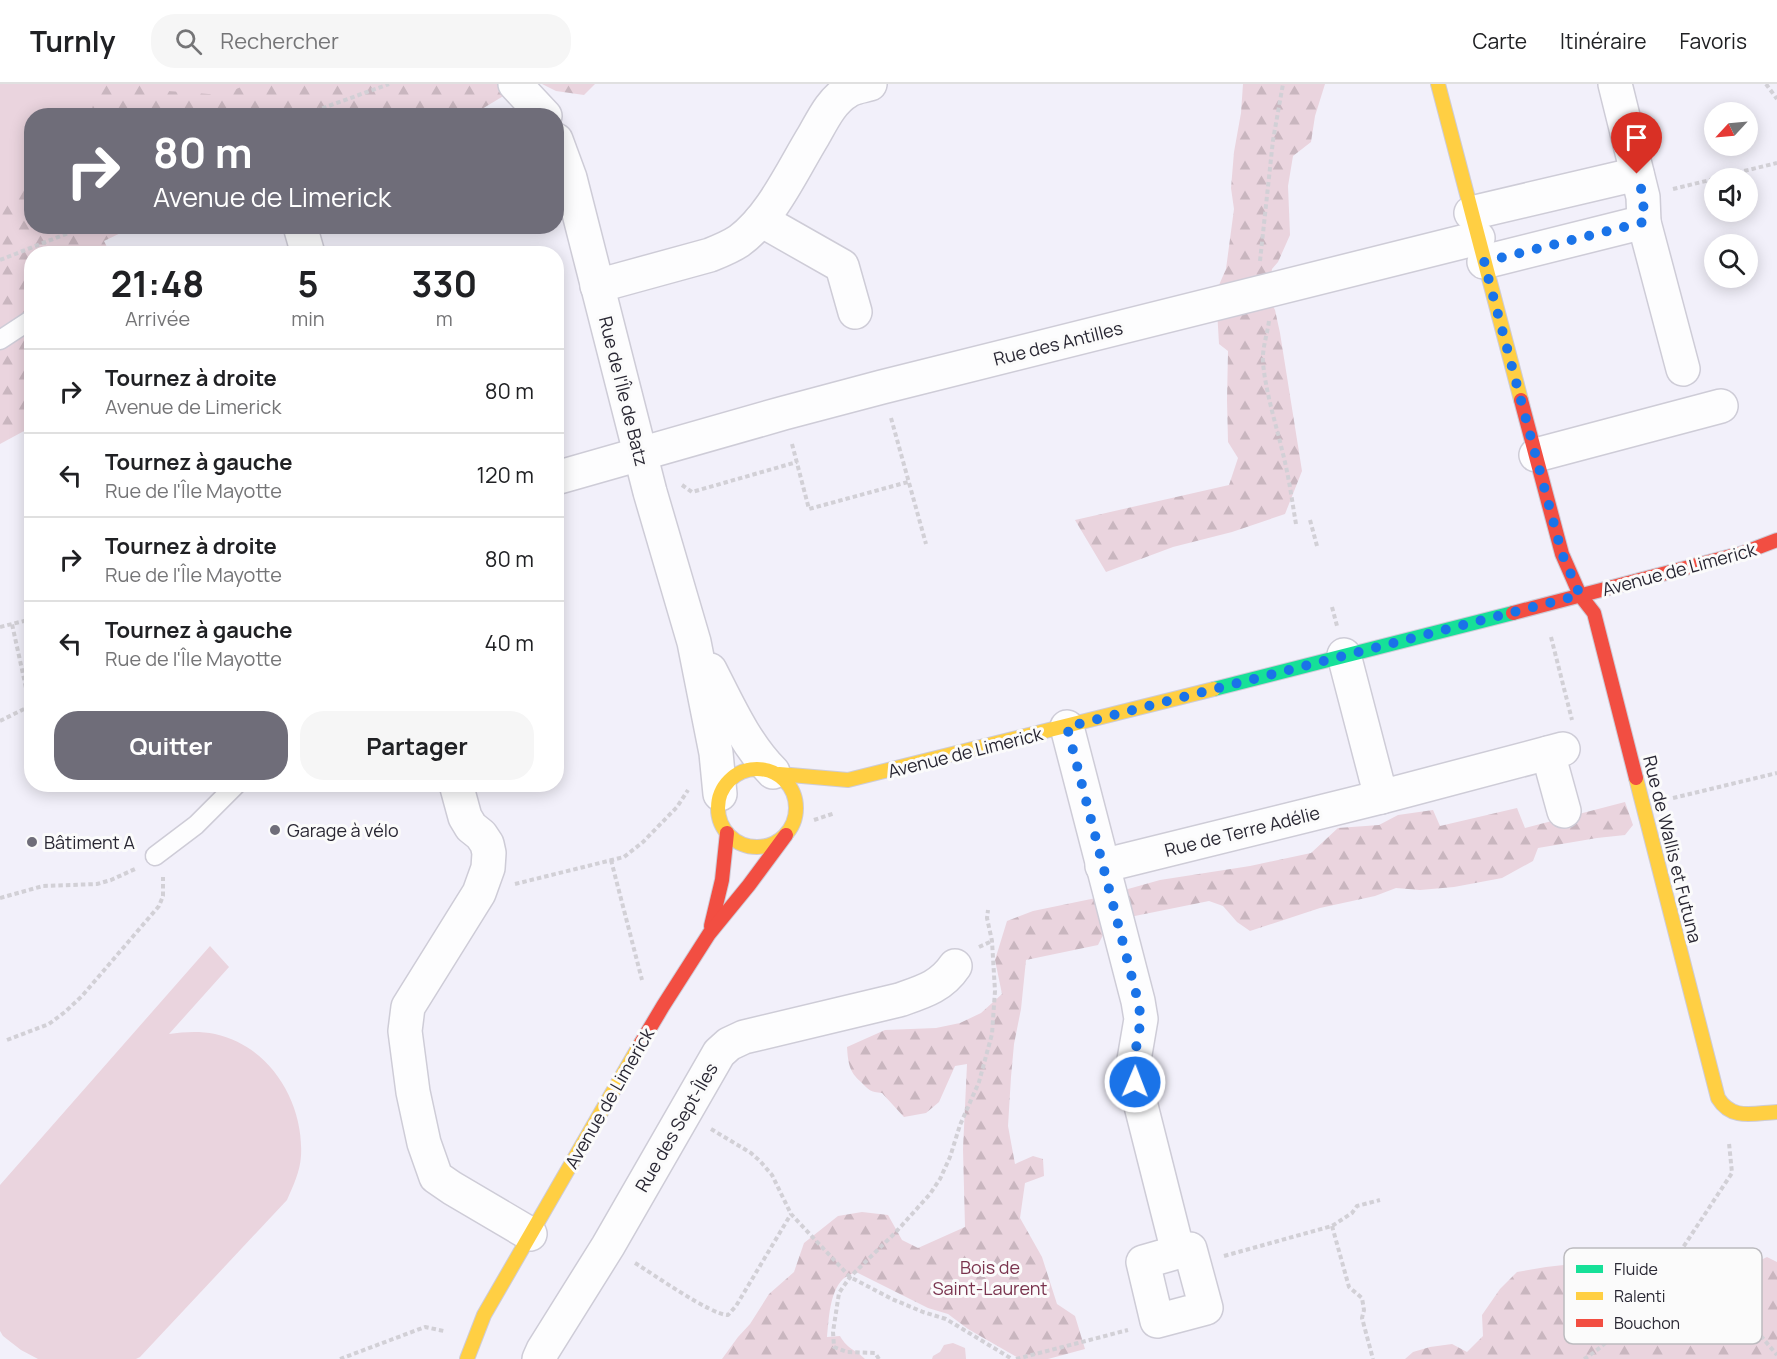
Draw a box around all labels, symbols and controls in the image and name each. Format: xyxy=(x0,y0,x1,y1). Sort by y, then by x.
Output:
search box xyxy=(151,14,571,68)
text: Turnly xyxy=(30,22,115,60)
icon: search xyxy=(172,25,205,58)
text: Rechercher xyxy=(220,26,339,56)
text: Carte xyxy=(1473,27,1527,55)
text: Itinéraire xyxy=(1560,27,1646,55)
text: Favoris xyxy=(1679,27,1747,55)
north arrow xyxy=(1704,102,1758,156)
map controls xyxy=(1704,102,1758,288)
pin xyxy=(1611,112,1662,174)
icon: arrive xyxy=(1620,121,1653,154)
text: 80 m xyxy=(153,123,253,181)
icon: right xyxy=(54,132,132,210)
button: sound xyxy=(1704,168,1758,222)
text: Avenue de Limerick xyxy=(153,178,391,215)
button: search xyxy=(1704,234,1758,288)
text: 21:48 xyxy=(111,259,204,308)
text: 5 xyxy=(297,259,319,308)
text: 330 xyxy=(412,259,477,308)
text: Arrivée xyxy=(125,305,190,332)
text: min xyxy=(291,305,325,332)
text: m xyxy=(436,305,453,332)
street label: Rue de l'Île de Batz xyxy=(594,314,654,468)
street label: Rue des Antilles xyxy=(991,315,1125,371)
text: Tournez à droite xyxy=(105,363,277,393)
icon: right xyxy=(54,375,87,408)
text: 80 m xyxy=(485,376,534,406)
text: Avenue de Limerick xyxy=(105,393,281,420)
text: Tournez à gauche xyxy=(105,447,292,477)
icon: left xyxy=(54,459,87,492)
text: 120 m xyxy=(476,460,534,490)
text: Rue de l'Île Mayotte xyxy=(105,477,282,504)
text: Tournez à droite xyxy=(105,531,277,561)
street label: Avenue de Limerick xyxy=(1599,537,1760,601)
icon: right xyxy=(54,543,87,576)
text: 80 m xyxy=(485,544,534,574)
text: Rue de l'Île Mayotte xyxy=(105,561,282,588)
text: Tournez à gauche xyxy=(105,615,292,645)
icon: left xyxy=(54,627,87,660)
text: 40 m xyxy=(485,628,534,658)
text: Rue de l'Île Mayotte xyxy=(105,645,282,672)
button: Quitter xyxy=(54,711,288,780)
button: Partager xyxy=(300,711,534,780)
street label: Avenue de Limerick xyxy=(885,721,1046,783)
street label: Rue de Wallis et Futuna xyxy=(1638,753,1708,945)
street label: Rue de Terre Adélie xyxy=(1162,800,1322,862)
place label: Garage à vélo xyxy=(287,818,399,842)
marker: Garage à vélo xyxy=(268,823,282,837)
place label: Bâtiment A xyxy=(44,830,135,854)
marker: Bâtiment A xyxy=(25,835,39,849)
street label: Avenue de Limerick xyxy=(559,1022,660,1173)
position arrow xyxy=(1103,1050,1167,1114)
street label: Rue des Sept-Îles xyxy=(629,1058,723,1196)
legend xyxy=(1564,1248,1762,1344)
park label: Bois de Saint-Laurent xyxy=(932,1255,1048,1300)
text: Fluide xyxy=(1614,1258,1658,1280)
text: Ralenti xyxy=(1614,1285,1665,1307)
text: Bouchon xyxy=(1614,1312,1680,1334)

